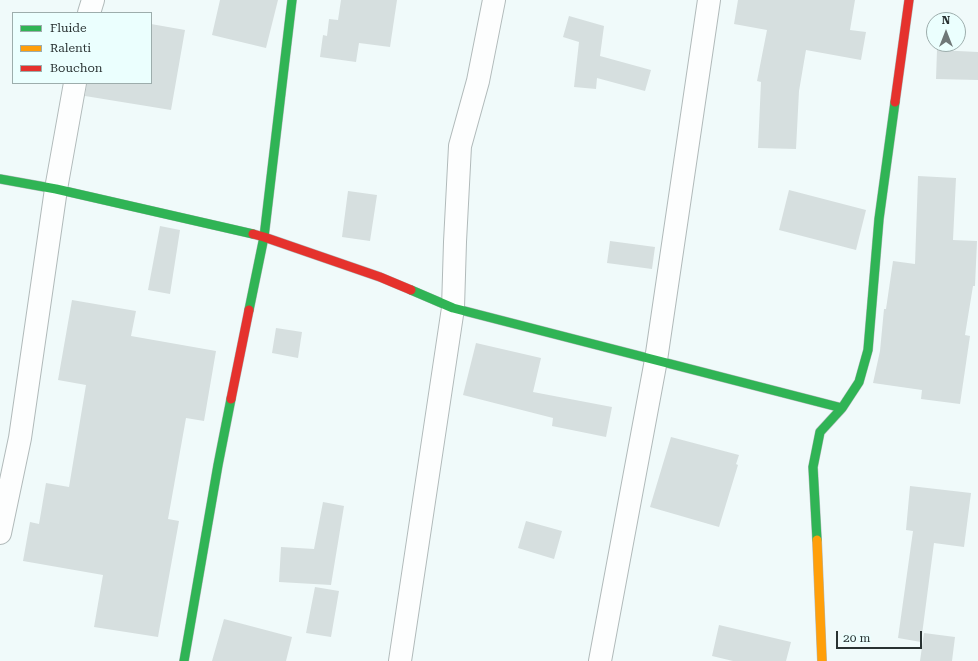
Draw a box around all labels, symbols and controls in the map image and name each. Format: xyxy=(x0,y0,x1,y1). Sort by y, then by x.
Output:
legend xyxy=(12,12,152,84)
north arrow xyxy=(926,12,966,52)
text: N xyxy=(942,14,950,27)
text: Fluide xyxy=(50,21,87,35)
text: Ralenti xyxy=(50,41,91,55)
text: Bouchon xyxy=(50,61,103,75)
scale bar xyxy=(838,623,924,649)
text: 20 m xyxy=(843,631,870,645)

